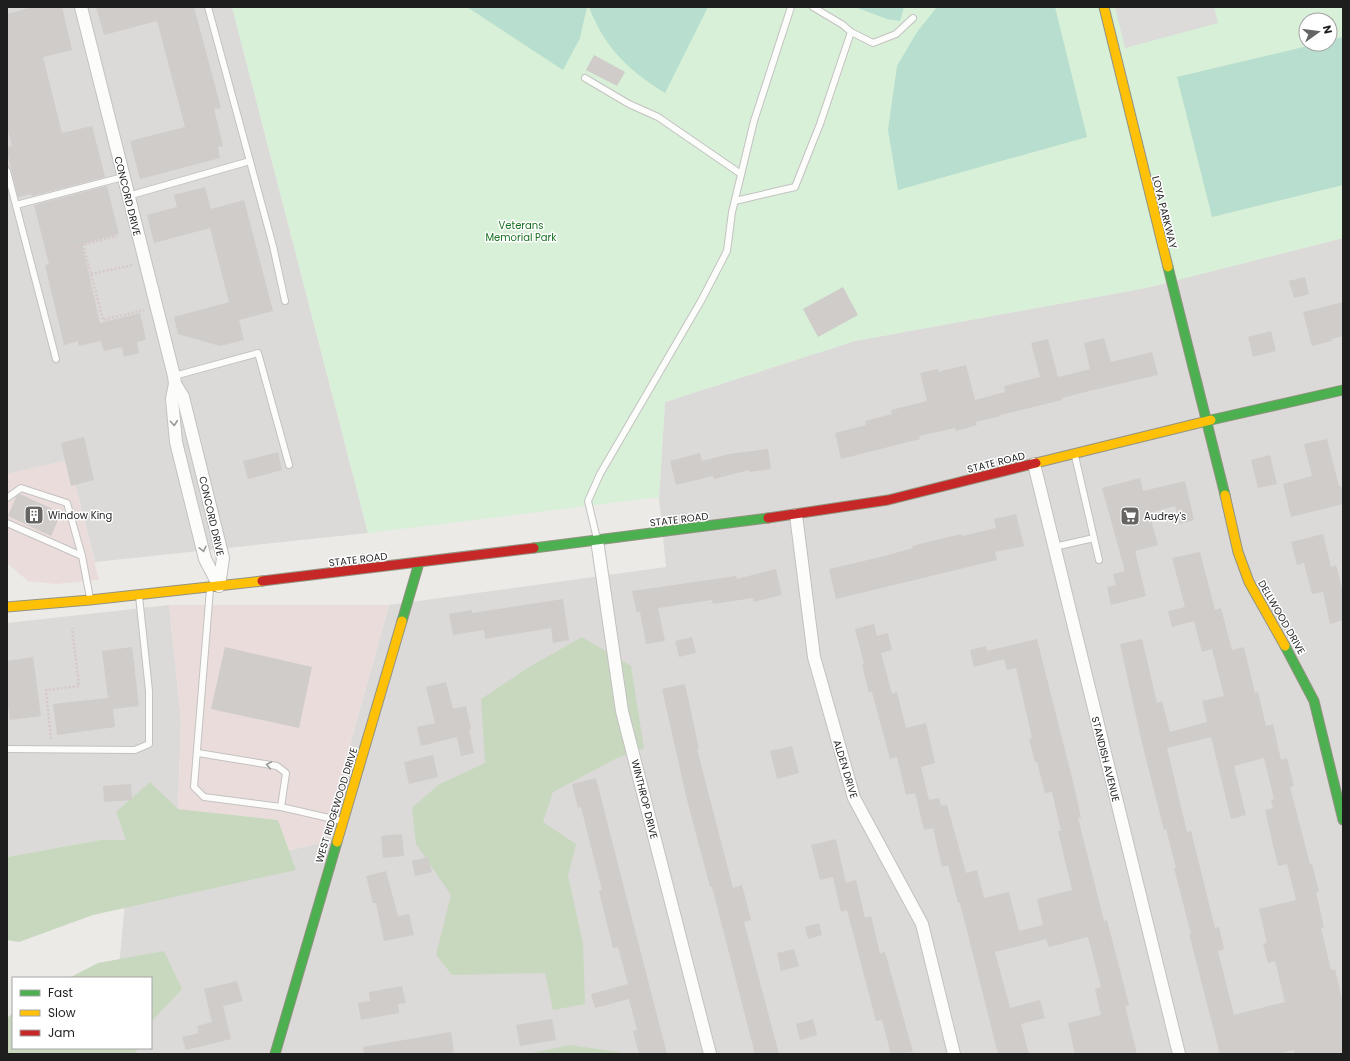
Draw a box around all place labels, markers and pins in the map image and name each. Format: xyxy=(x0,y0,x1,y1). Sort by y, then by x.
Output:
building icon: Window King xyxy=(23,504,45,526)
supermarket icon: Audrey's xyxy=(1119,505,1141,527)
place label: Window King xyxy=(48,508,112,523)
place label: Audrey's xyxy=(1144,509,1186,524)

